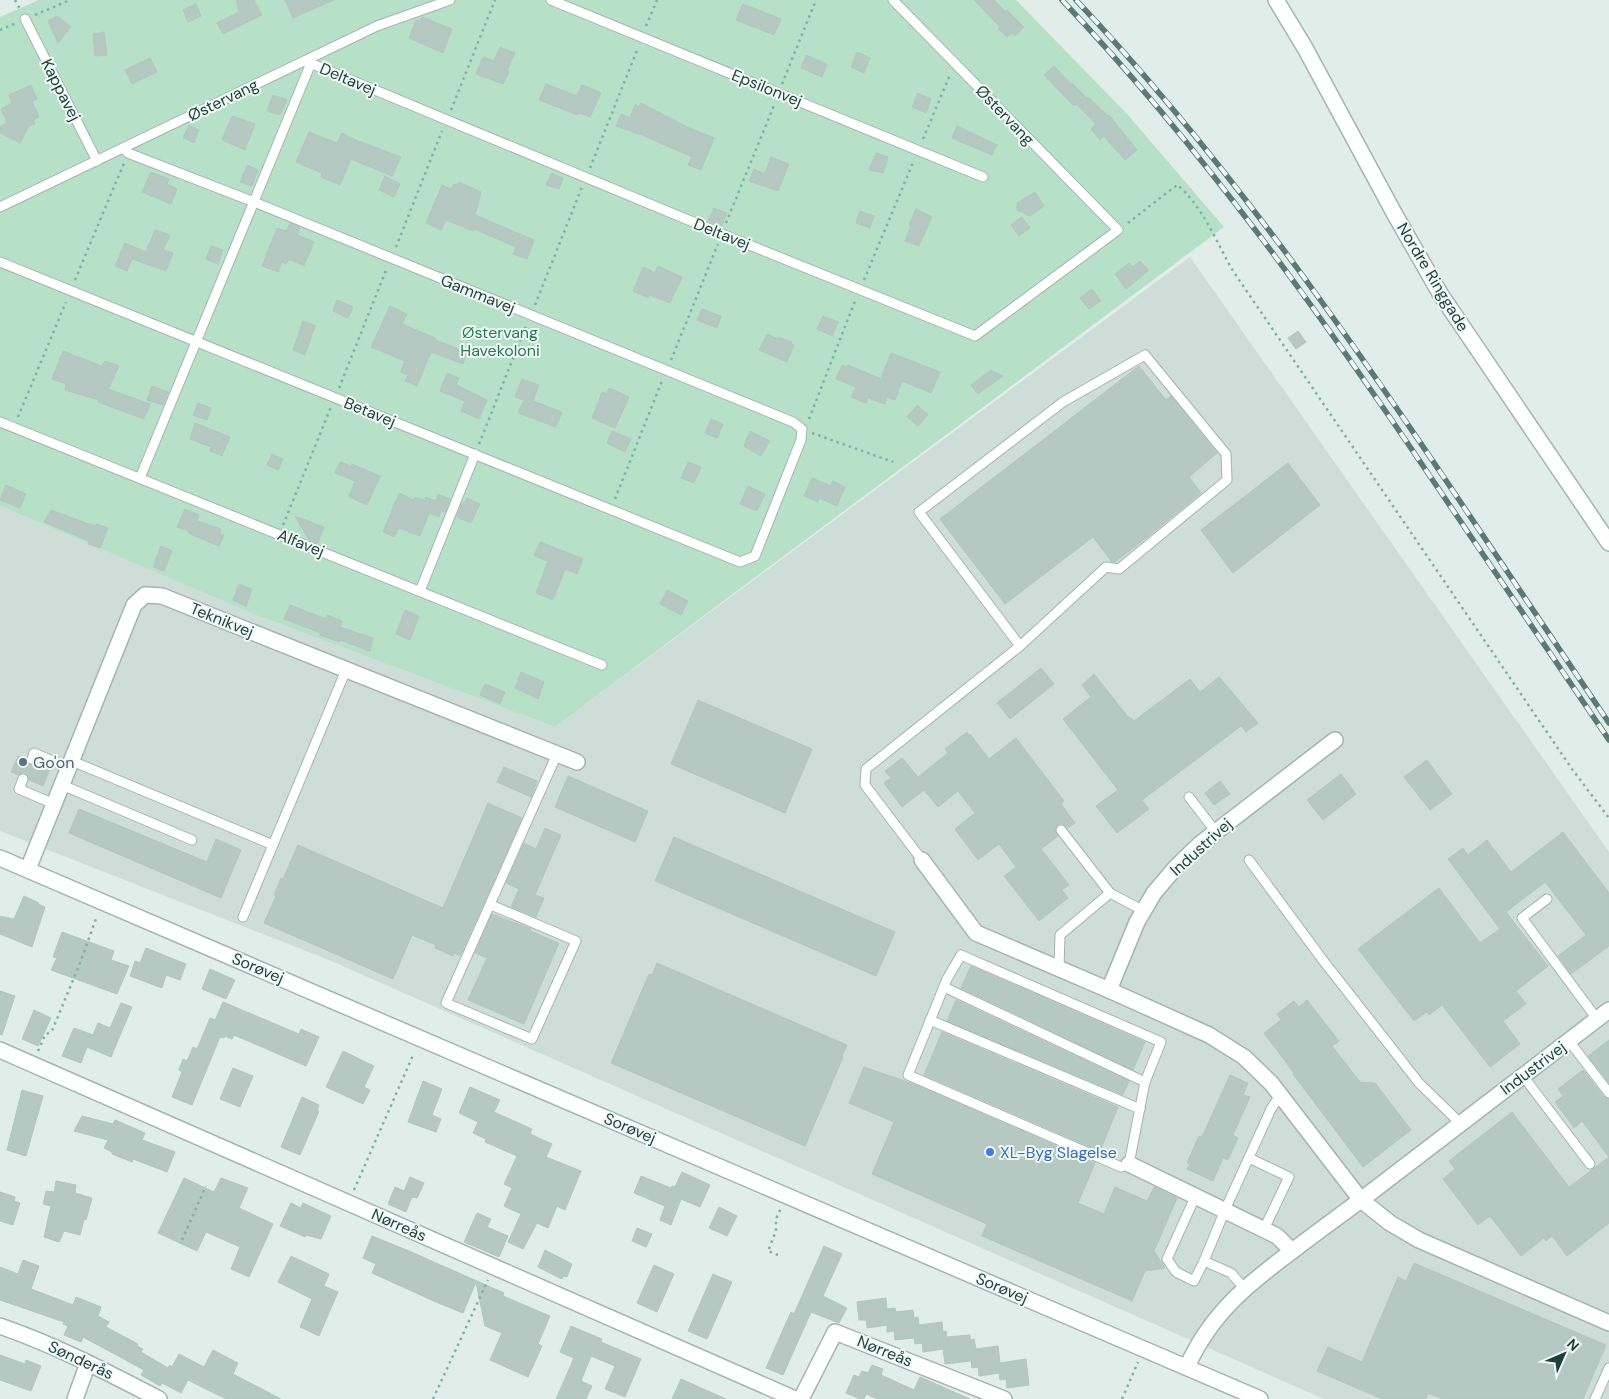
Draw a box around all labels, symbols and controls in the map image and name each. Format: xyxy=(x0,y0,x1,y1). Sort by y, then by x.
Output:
street label: Kappavej xyxy=(36,55,86,125)
street label: Deltavej xyxy=(317,58,379,100)
street label: Epsilonvej xyxy=(729,64,805,112)
street label: Østervang xyxy=(184,74,262,126)
street label: Østervang xyxy=(971,80,1039,150)
street label: Deltavej xyxy=(691,213,753,255)
street label: Nordre Ringgade xyxy=(1392,219,1474,335)
street label: Gammavej xyxy=(438,270,518,318)
park label: Østervang Havekoloni xyxy=(460,322,540,361)
street label: Betavej xyxy=(341,392,399,432)
street label: Alfavej xyxy=(274,524,328,562)
street label: Teknikvej xyxy=(187,598,257,642)
place label: Go'on xyxy=(33,752,74,773)
marker: Go'on xyxy=(17,756,29,768)
street label: Industrivej xyxy=(1165,813,1237,881)
street label: Sorøvej xyxy=(229,948,287,988)
street label: Industrivej xyxy=(1496,1036,1570,1100)
street label: Sorøvej xyxy=(601,1108,659,1148)
place label: XL-Byg Slagelse xyxy=(1000,1142,1117,1163)
marker: XL-Byg Slagelse xyxy=(984,1146,996,1158)
street label: Nørreås xyxy=(368,1204,430,1246)
street label: Sorøvej xyxy=(973,1268,1031,1308)
north arrow xyxy=(1539,1329,1589,1379)
street label: Nørreås xyxy=(854,1330,916,1372)
text: N xyxy=(1563,1335,1583,1355)
street label: Sønderås xyxy=(45,1336,117,1384)

